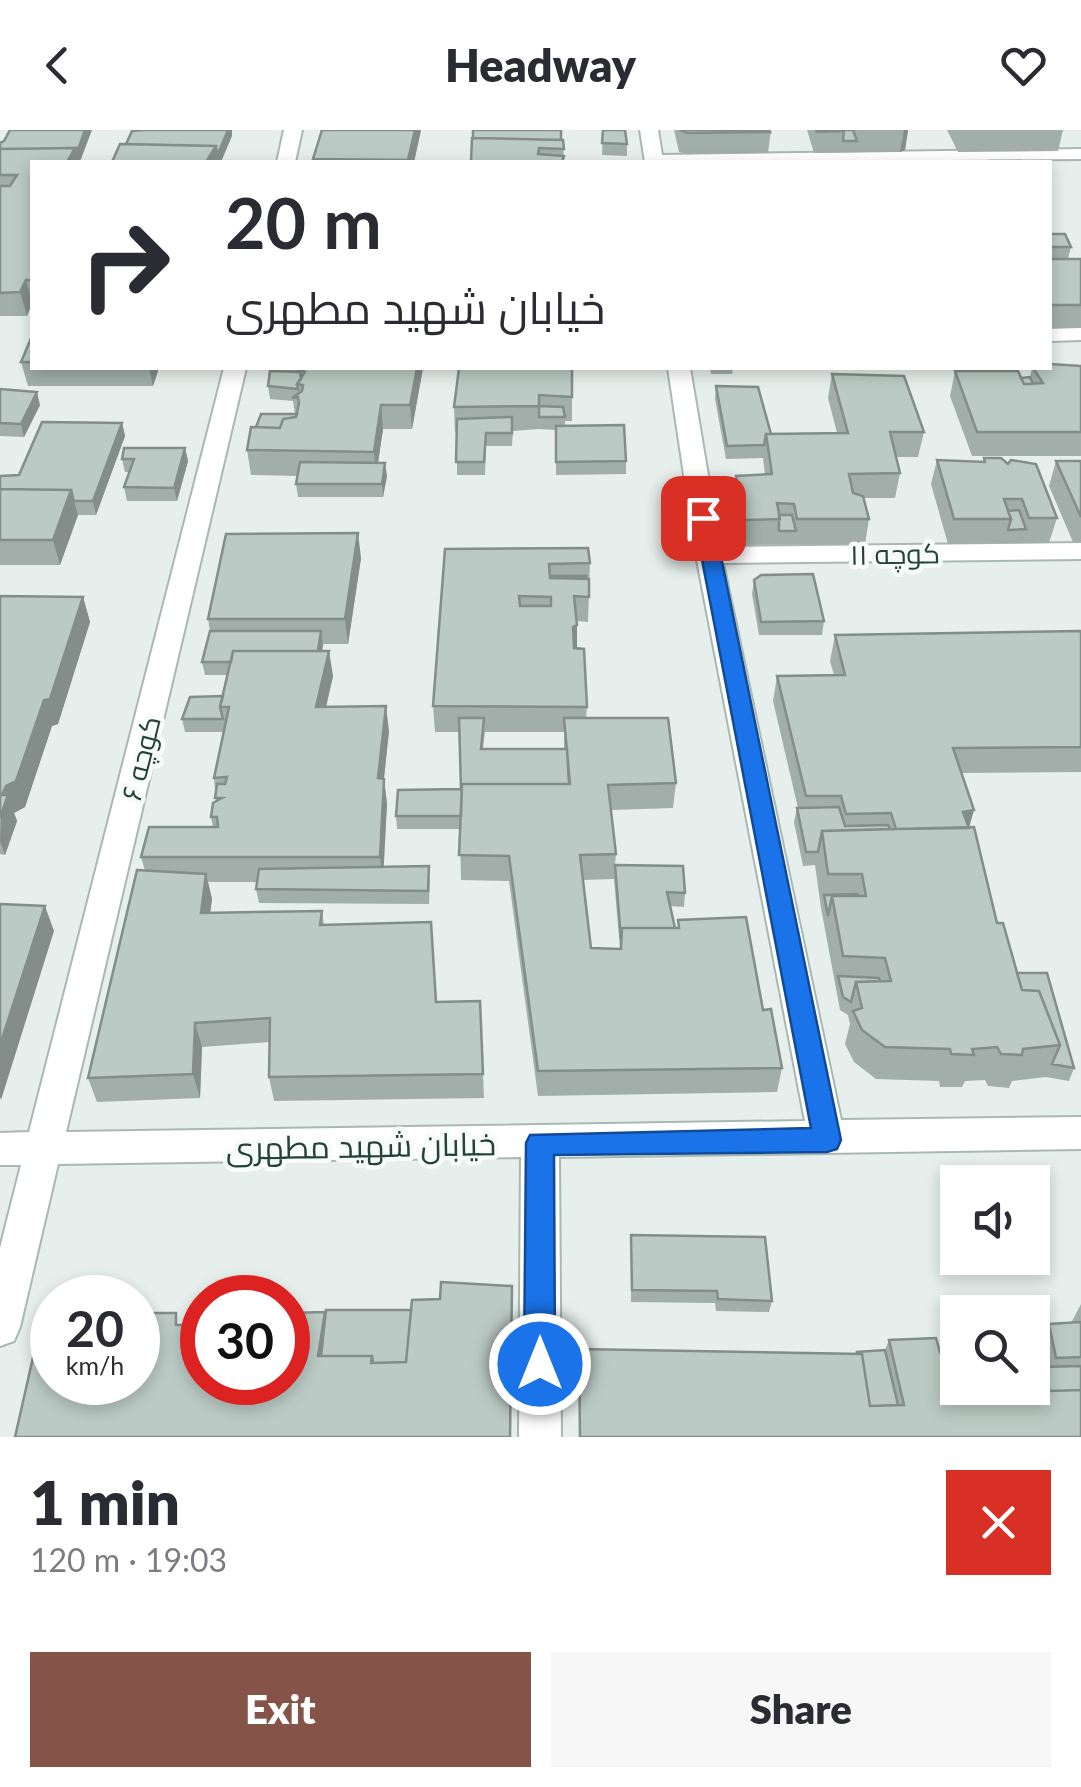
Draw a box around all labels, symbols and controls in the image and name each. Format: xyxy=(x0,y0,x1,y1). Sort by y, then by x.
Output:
icon: back xyxy=(30,38,85,93)
text: Headway xyxy=(445,38,636,92)
icon: heart xyxy=(996,38,1051,93)
text: 20 m xyxy=(225,180,382,264)
icon: right xyxy=(60,200,190,330)
text: خیابان شهید مطهری xyxy=(225,280,605,334)
pin xyxy=(661,476,746,561)
icon: arrive xyxy=(676,491,731,546)
street label: کوچه ۱۱ xyxy=(850,535,940,574)
street label: کوچه ۶ xyxy=(113,712,170,805)
street label: خیابان شهید مطهری xyxy=(226,1123,496,1168)
map controls xyxy=(940,1165,1050,1405)
button: sound xyxy=(940,1165,1050,1275)
speed limit sign: 30 xyxy=(180,1275,310,1405)
button: search xyxy=(940,1295,1050,1405)
text: 20 xyxy=(66,1298,124,1358)
position arrow xyxy=(488,1312,592,1416)
text: km/h xyxy=(66,1350,124,1380)
text: 1 min xyxy=(30,1466,180,1538)
button: close xyxy=(946,1470,1051,1575)
text: 120 m · 19:03 xyxy=(30,1540,227,1579)
button: Exit xyxy=(30,1652,531,1767)
button: Share xyxy=(551,1652,1051,1767)

